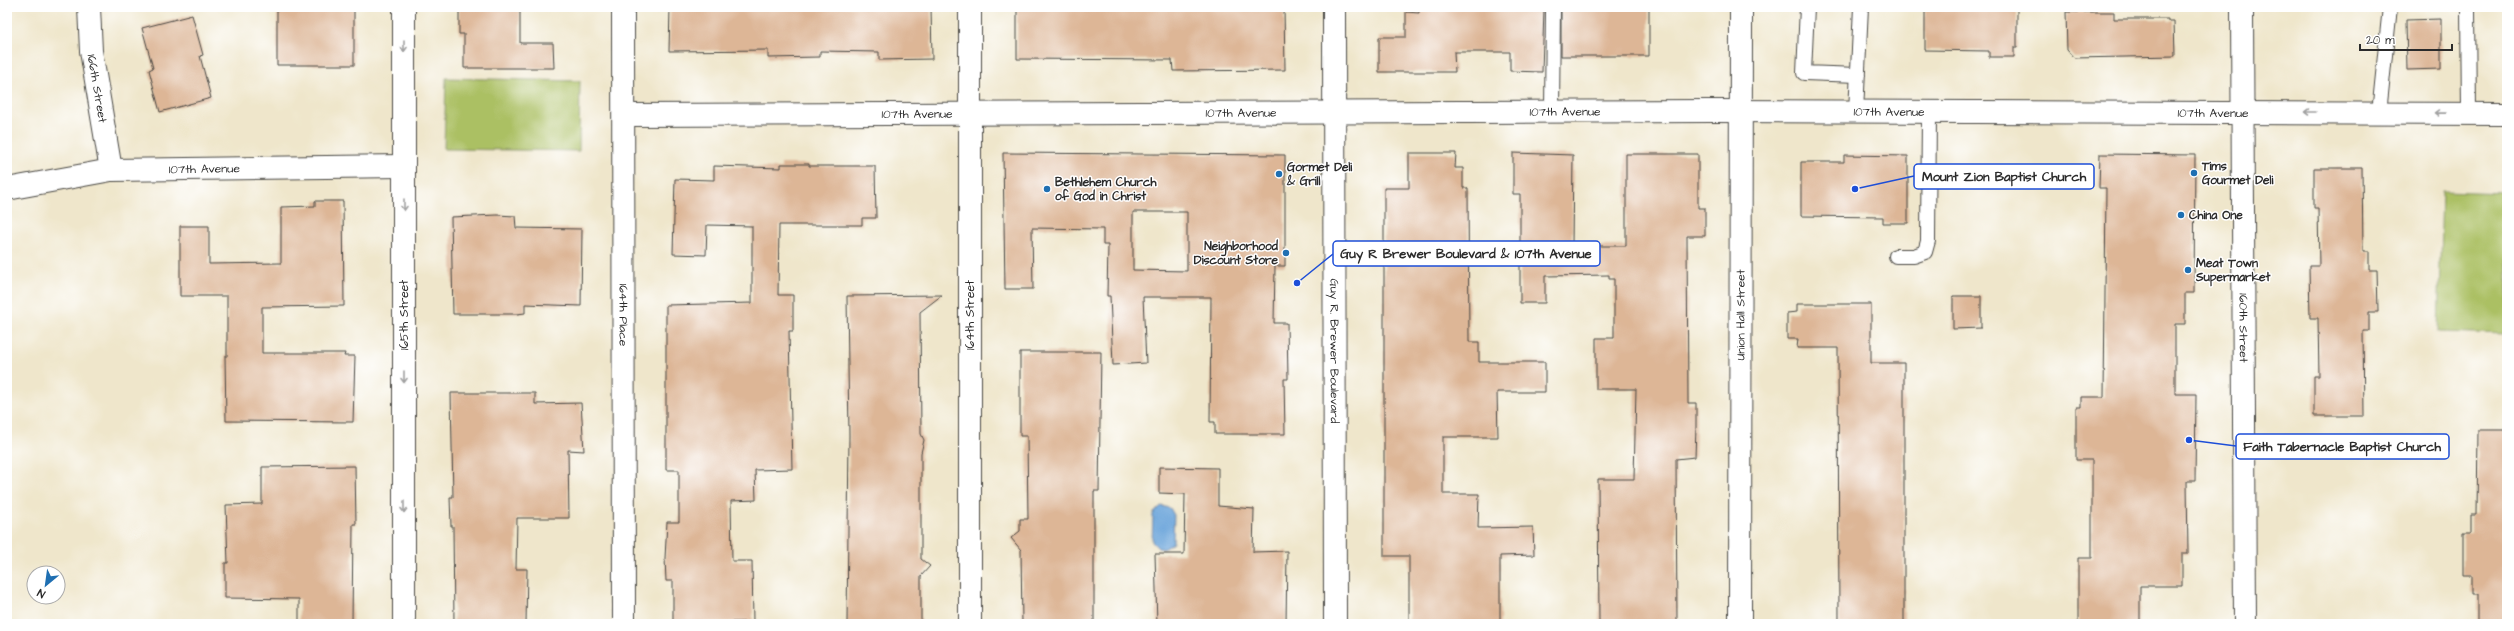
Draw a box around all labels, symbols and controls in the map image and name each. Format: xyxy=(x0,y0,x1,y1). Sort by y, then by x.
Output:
scale bar xyxy=(2360,26,2452,52)
text: 20 m xyxy=(2366,32,2395,49)
one-way arrow xyxy=(400,39,408,52)
street label: 166th Street xyxy=(83,53,111,124)
street label: 107th Avenue xyxy=(1529,103,1601,120)
street label: 107th Avenue xyxy=(1853,103,1925,120)
street label: 107th Avenue xyxy=(1205,104,1277,121)
street label: 107th Avenue xyxy=(2177,104,2249,122)
street label: 107th Avenue xyxy=(881,105,953,123)
one-way arrow xyxy=(2304,108,2317,116)
one-way arrow xyxy=(2434,109,2447,117)
place label: Tims Gourmet Deli xyxy=(2201,158,2273,189)
place label: Gormet Deli & Grill xyxy=(1286,159,1352,190)
street label: 107th Avenue xyxy=(169,160,240,178)
callout: Mount Zion Baptist Church xyxy=(1914,164,2094,189)
text: Mount Zion Baptist Church xyxy=(1922,168,2087,187)
marker: Tims Gourmet Deli xyxy=(2189,168,2199,178)
marker: Gormet Deli & Grill xyxy=(1274,169,1284,179)
place label: Bethlehem Church of God in Christ xyxy=(1055,174,1158,205)
marker: Bethlehem Church of God in Christ xyxy=(1042,184,1052,194)
one-way arrow xyxy=(400,198,408,211)
place label: China One xyxy=(2189,207,2243,224)
marker: China One xyxy=(2176,210,2186,220)
place label: Neighborhood Discount Store xyxy=(1194,238,1279,269)
callout: Guy R Brewer Boulevard & 107th Avenue xyxy=(1333,241,1600,266)
text: Guy R Brewer Boulevard & 107th Avenue xyxy=(1340,245,1592,264)
marker: Neighborhood Discount Store xyxy=(1281,248,1291,258)
place label: Meat Town Supermarket xyxy=(2195,255,2271,287)
marker: Meat Town Supermarket xyxy=(2183,265,2193,275)
street label: Union Hall Street xyxy=(1732,269,1749,361)
street label: Guy R. Brewer Boulevard xyxy=(1325,278,1343,424)
street label: 165th Street xyxy=(396,280,413,350)
street label: 164th Street xyxy=(962,280,979,350)
street label: 164th Place xyxy=(615,284,632,347)
street label: 160th Street xyxy=(2235,293,2252,363)
one-way arrow xyxy=(400,370,408,383)
callout: Faith Tabernacle Baptist Church xyxy=(2236,434,2449,459)
text: Faith Tabernacle Baptist Church xyxy=(2243,438,2441,457)
one-way arrow xyxy=(400,500,408,513)
north arrow xyxy=(26,565,66,605)
text: N xyxy=(35,585,48,602)

